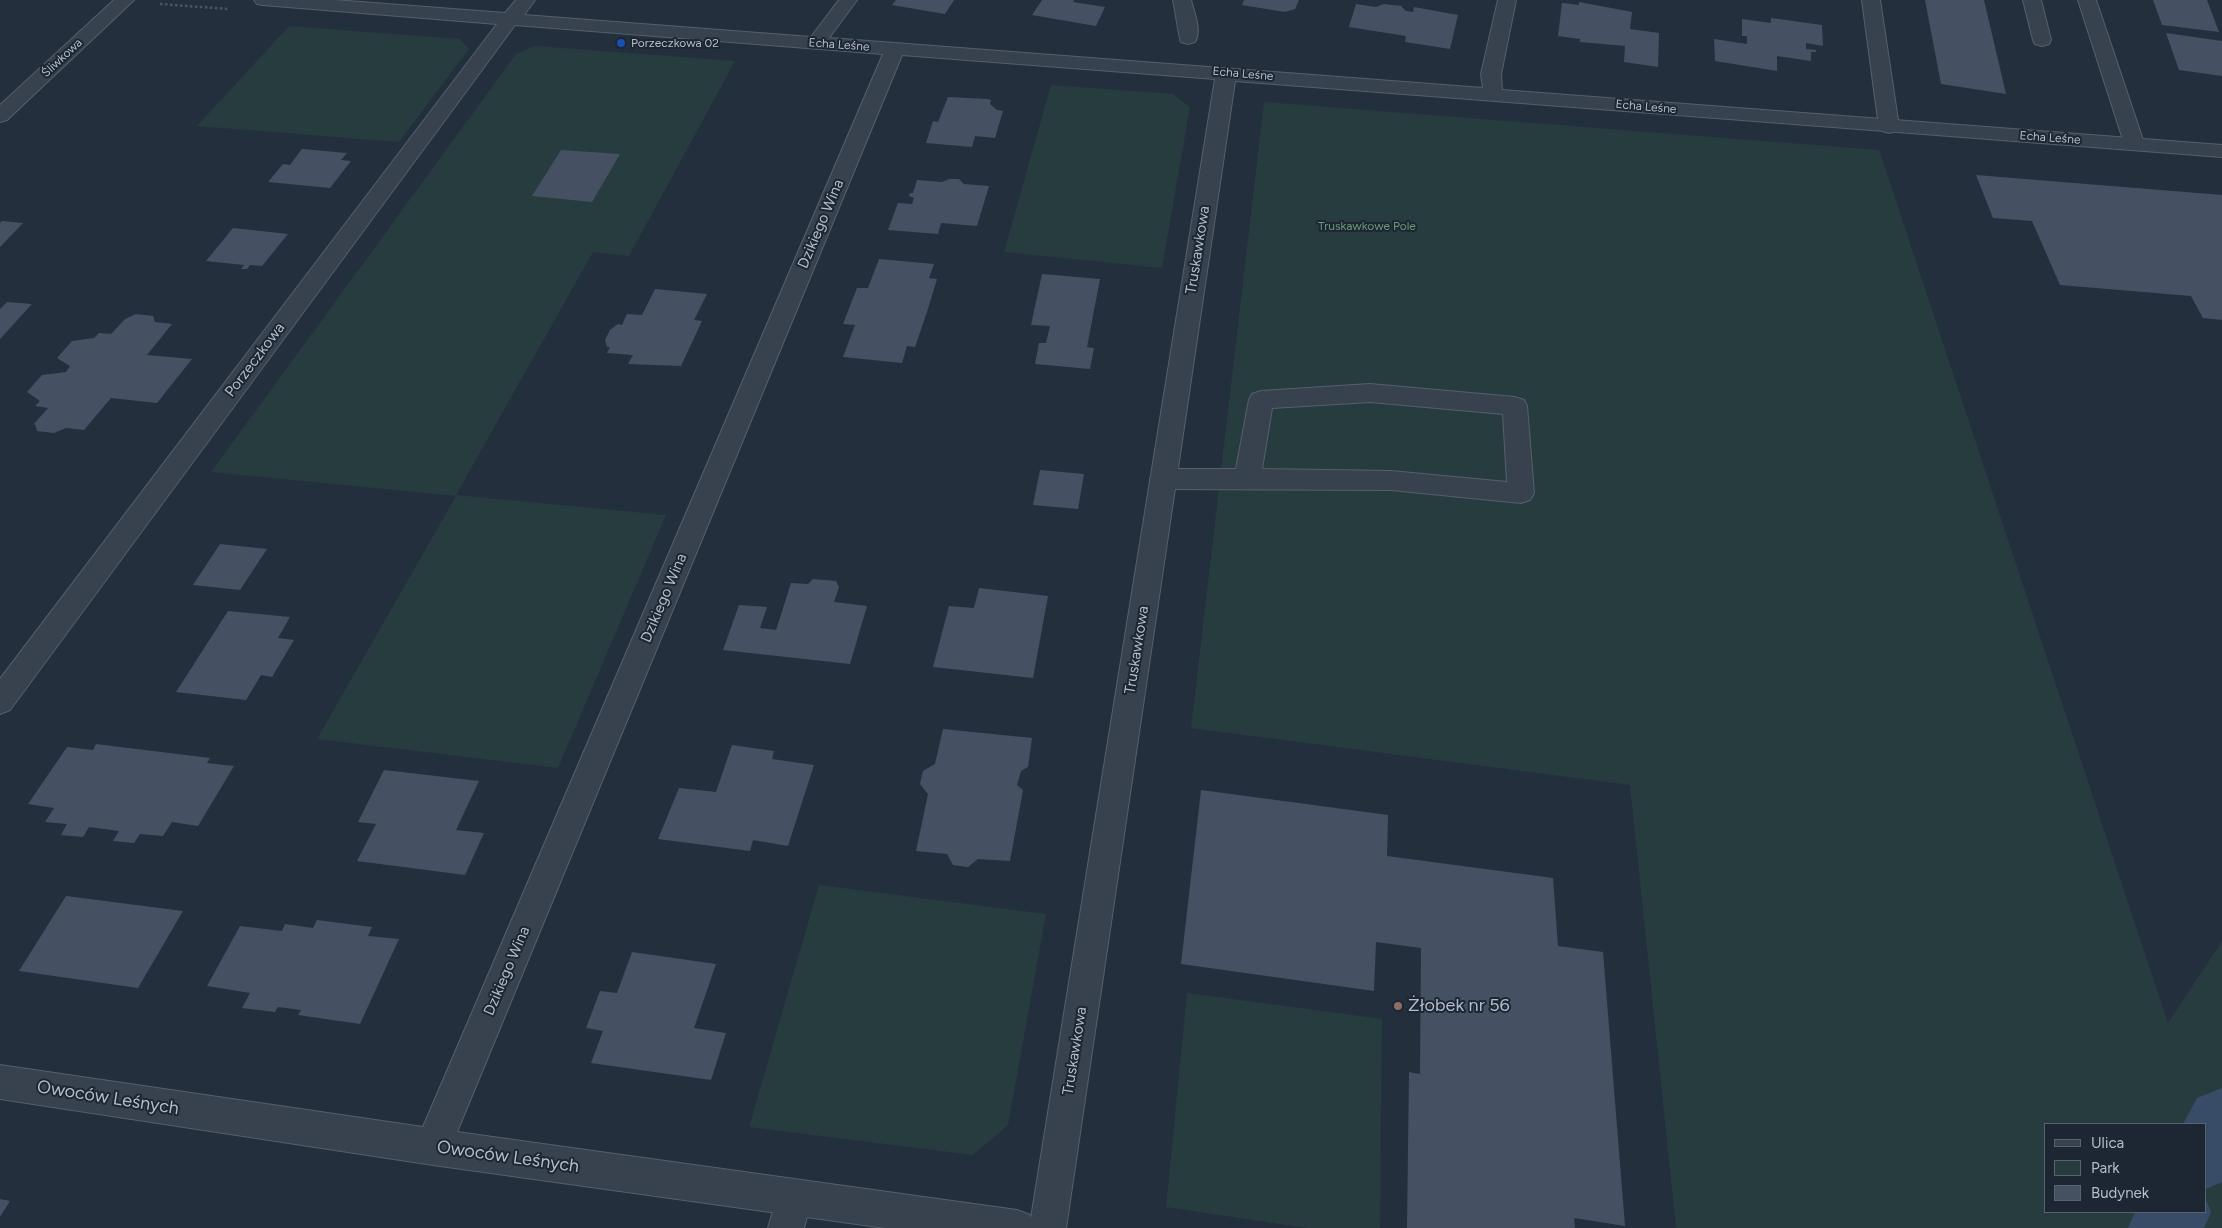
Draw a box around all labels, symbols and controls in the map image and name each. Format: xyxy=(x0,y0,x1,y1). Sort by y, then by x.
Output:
street label: Śliwkowa xyxy=(39,36,85,80)
place label: Porzeczkowa 02 xyxy=(631,36,719,50)
street label: Echa Leśne xyxy=(808,36,870,54)
marker: Porzeczkowa 02 xyxy=(615,37,627,49)
street label: Echa Leśne xyxy=(1212,64,1274,84)
street label: Echa Leśne xyxy=(1615,97,1677,117)
street label: Echa Leśne xyxy=(2019,129,2081,147)
street label: Dzikiego Wina xyxy=(794,177,848,271)
street label: Truskawkowa xyxy=(1182,205,1214,295)
park label: Truskawkowe Pole xyxy=(1318,219,1416,233)
street label: Porzeczkowa xyxy=(221,319,289,401)
street label: Dzikiego Wina xyxy=(637,551,691,645)
street label: Truskawkowa xyxy=(1121,605,1153,695)
street label: Dzikiego Wina xyxy=(480,924,534,1018)
place label: Żłobek nr 56 xyxy=(1408,995,1510,1017)
marker: Żłobek nr 56 xyxy=(1392,1000,1404,1012)
street label: Truskawkowa xyxy=(1059,1006,1091,1096)
street label: Owoców Leśnych xyxy=(35,1076,181,1120)
legend xyxy=(2044,1123,2207,1213)
text: Ulica xyxy=(2091,1134,2124,1152)
street label: Owoców Leśnych xyxy=(435,1136,581,1178)
text: Park xyxy=(2091,1159,2120,1177)
text: Budynek xyxy=(2091,1184,2149,1202)

